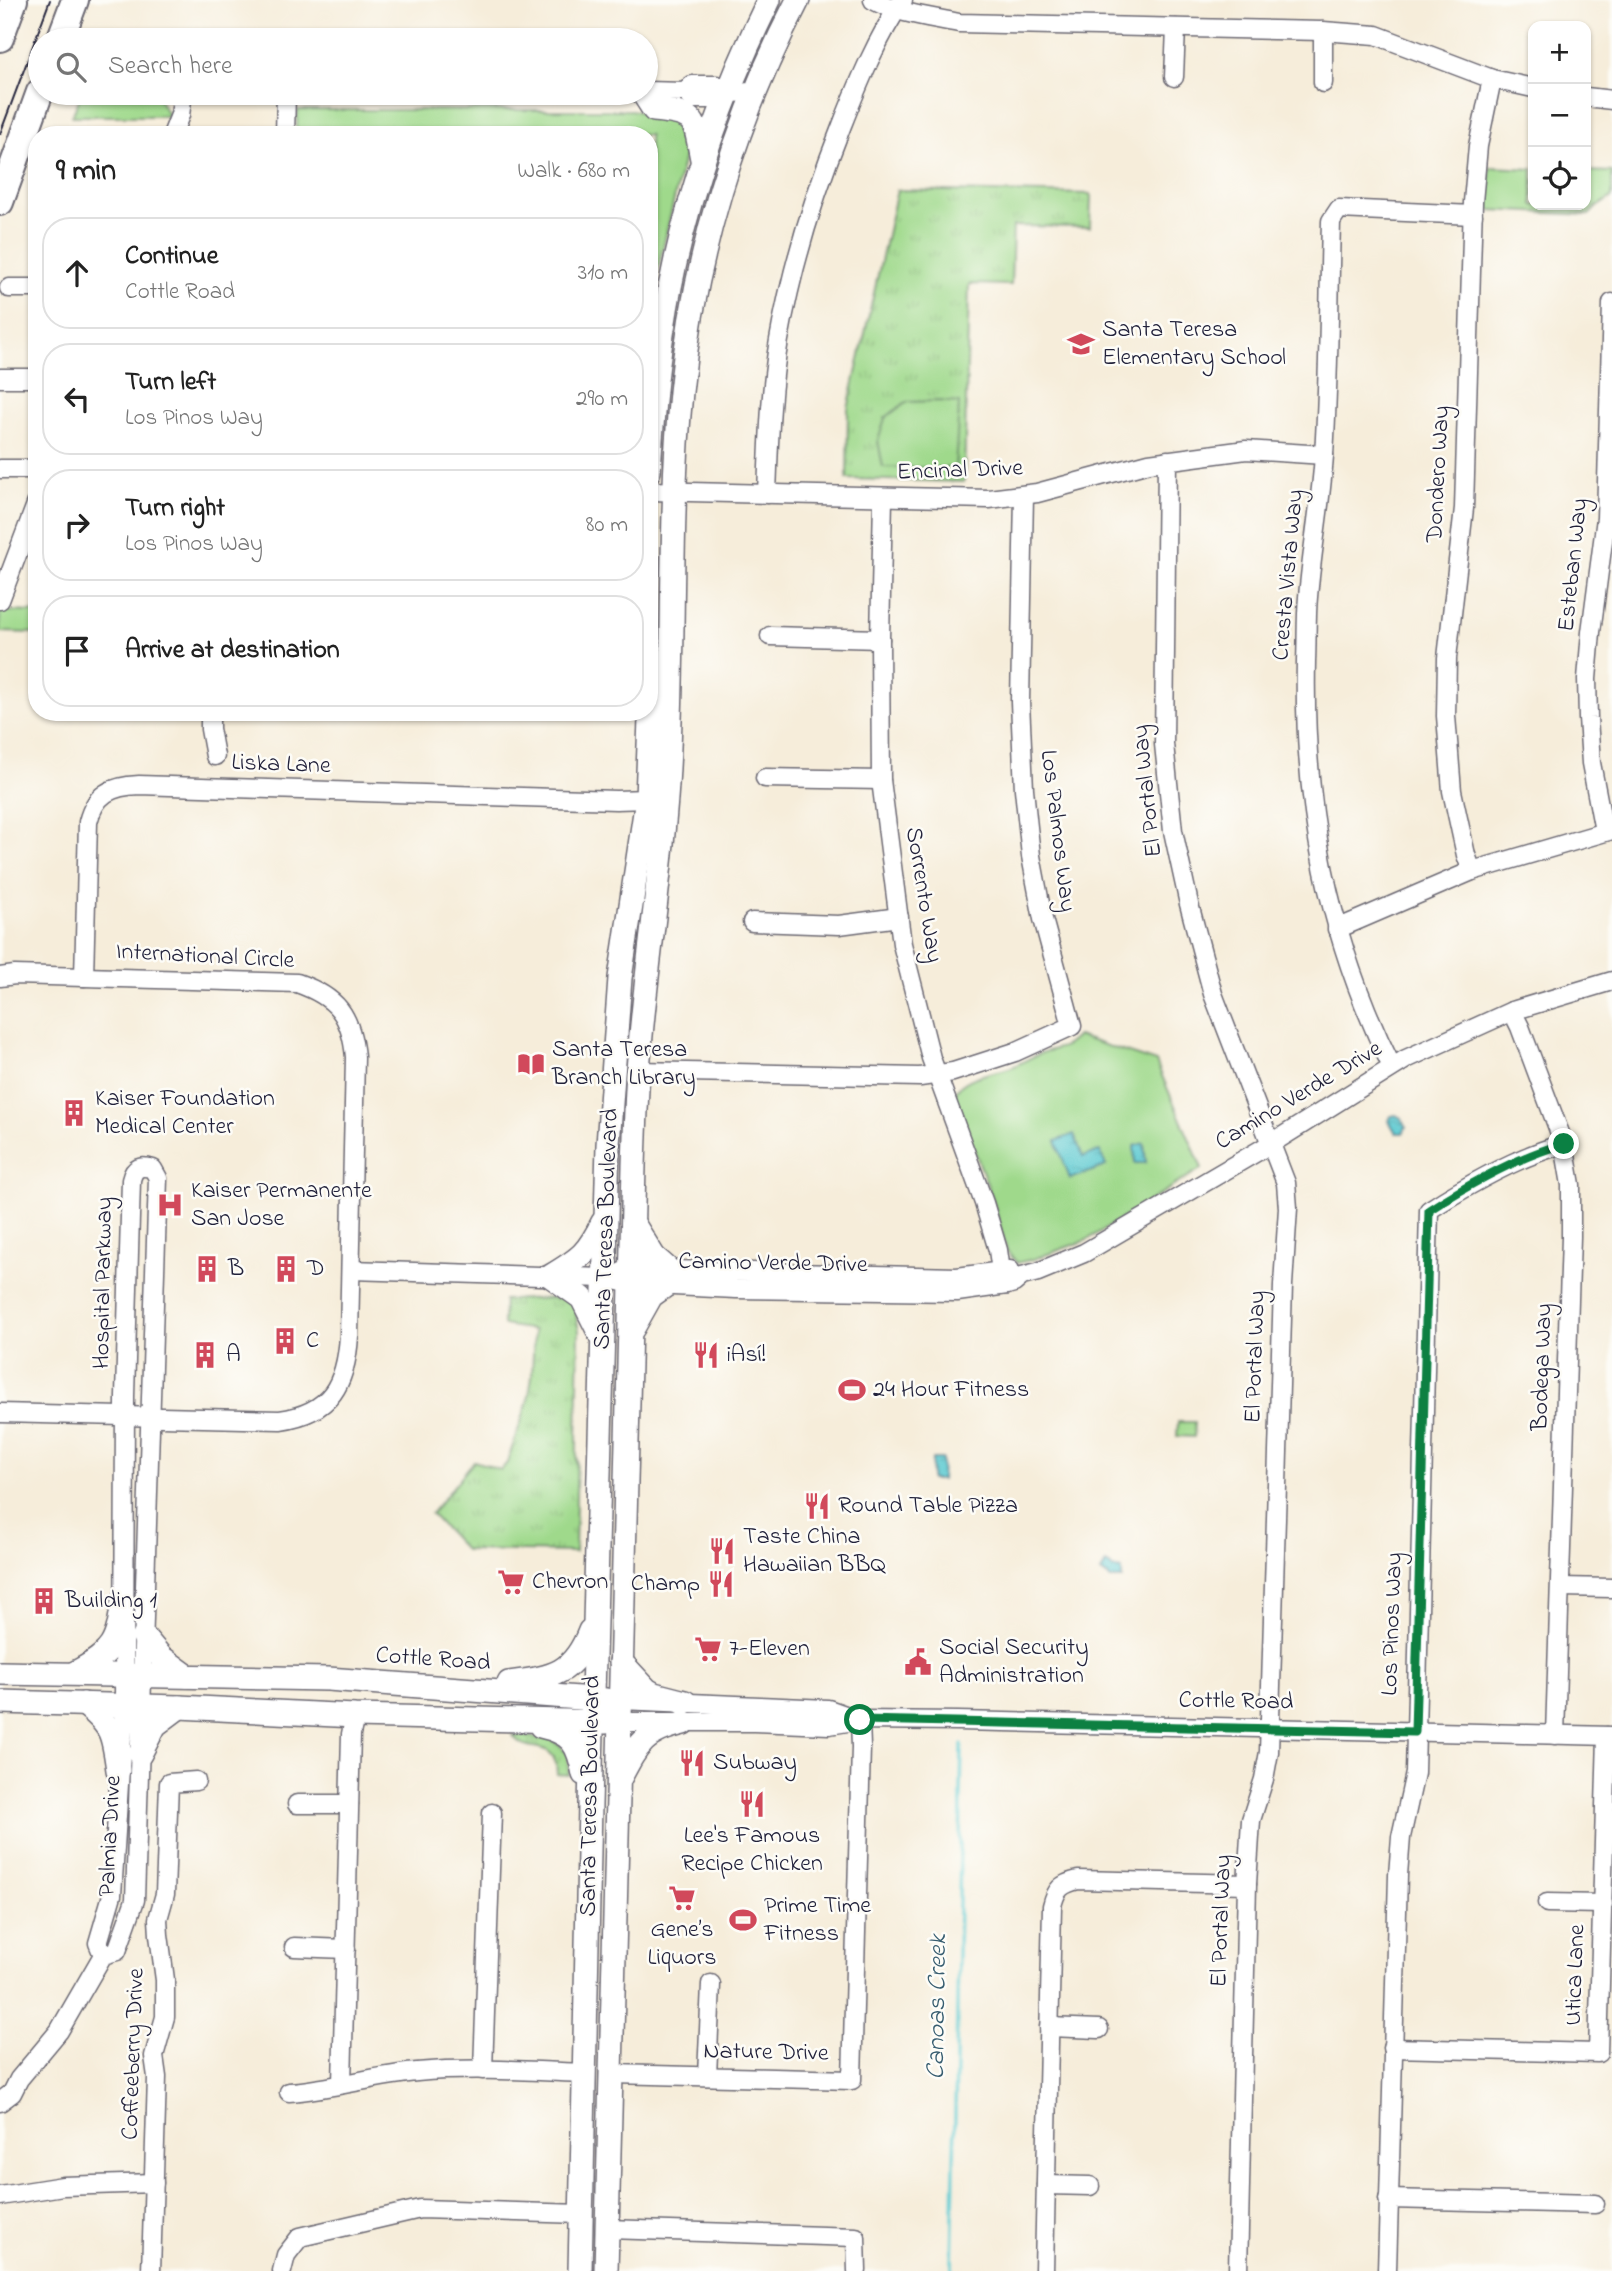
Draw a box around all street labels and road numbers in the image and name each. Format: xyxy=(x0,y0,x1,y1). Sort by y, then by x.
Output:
street label: Dondero Way xyxy=(1418,405,1461,544)
street label: Encinal Drive xyxy=(896,451,1024,491)
street label: Cresta Vista Way xyxy=(1264,488,1315,662)
street label: Esteban Way xyxy=(1550,497,1599,634)
street label: El Portal Way xyxy=(1124,723,1173,859)
street label: Liska Lane xyxy=(231,746,331,784)
street label: Los Palmos Way xyxy=(1029,748,1084,914)
street label: Sorrento Way xyxy=(894,825,951,965)
street label: International Circle xyxy=(115,935,295,979)
street label: Camino Verde Drive xyxy=(1209,1032,1389,1160)
street label: Santa Teresa Boulevard xyxy=(585,1107,629,1350)
street label: Hospital Parkway xyxy=(85,1196,124,1370)
street label: Camino Verde Drive xyxy=(678,1245,868,1283)
street label: El Portal Way xyxy=(1236,1290,1277,1424)
street label: Bodega Way xyxy=(1523,1303,1564,1432)
street label: Los Pinos Way xyxy=(1373,1552,1414,1697)
street label: Cottle Road xyxy=(375,1639,492,1681)
street label: Santa Teresa Boulevard xyxy=(571,1675,611,1917)
street label: Cottle Road xyxy=(1178,1684,1294,1721)
street label: Palmia Drive xyxy=(90,1774,132,1898)
street label: El Portal Way xyxy=(1202,1854,1243,1988)
street label: Utica Lane xyxy=(1557,1923,1595,2026)
street label: Coffeeberry Drive xyxy=(114,1967,156,2141)
street label: Nature Drive xyxy=(703,2034,829,2072)

